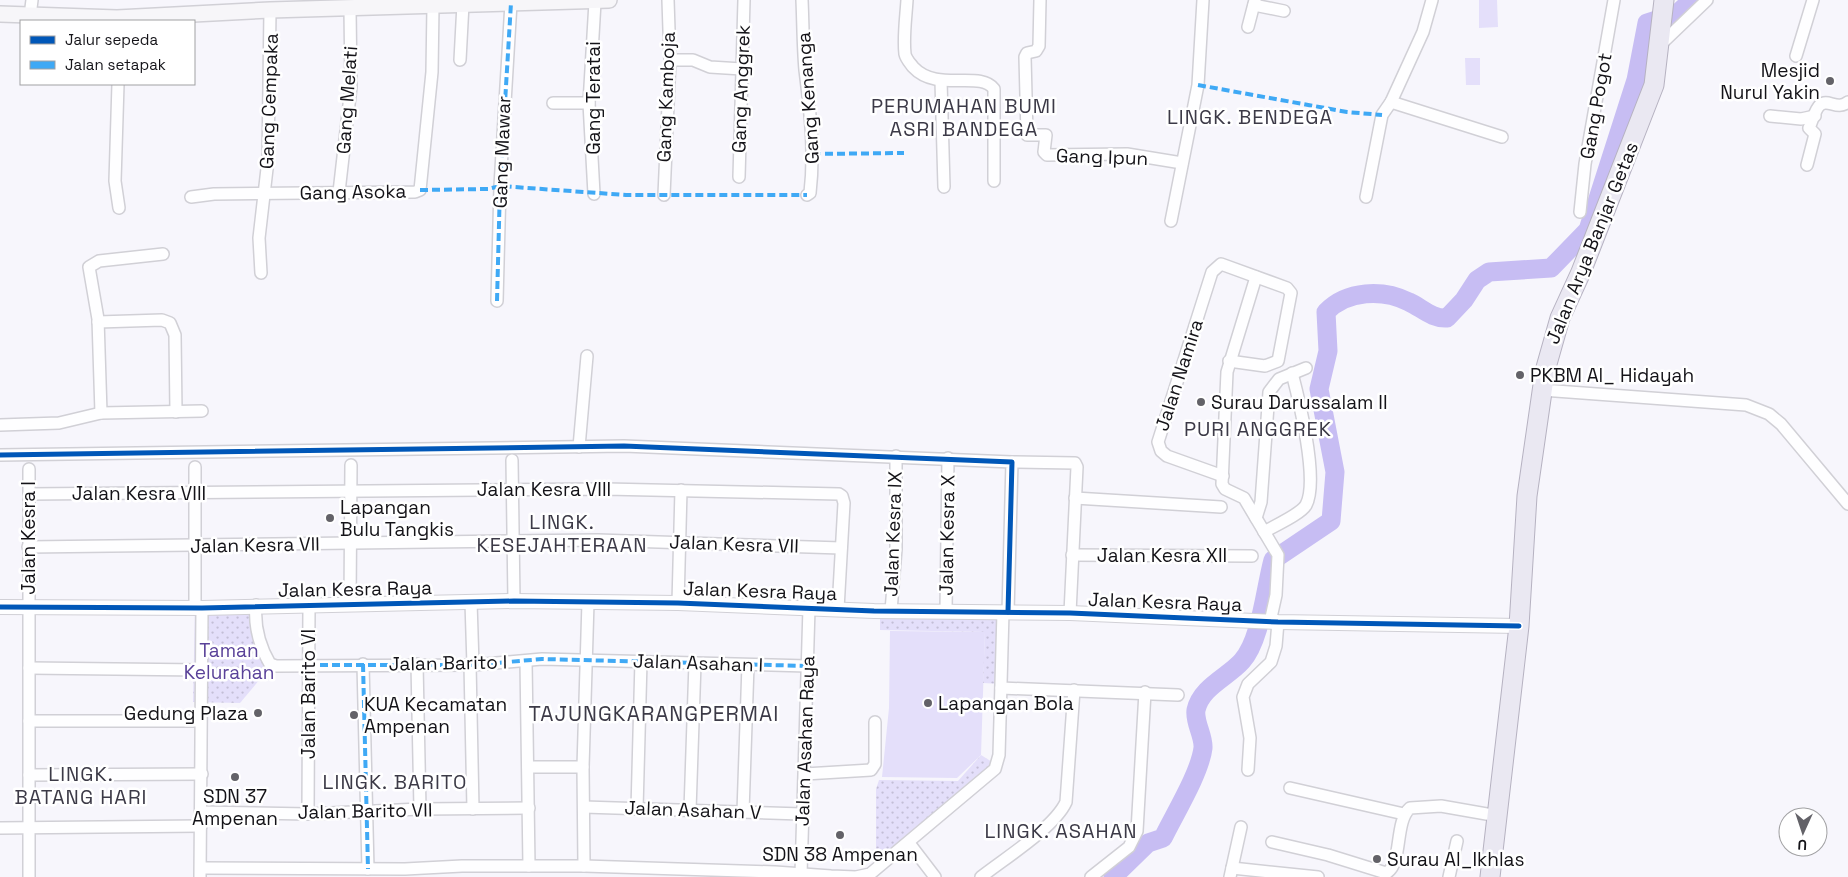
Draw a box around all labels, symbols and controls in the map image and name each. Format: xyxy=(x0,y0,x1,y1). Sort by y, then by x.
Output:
legend xyxy=(20,20,195,85)
street label: Gang Anggrek xyxy=(726,24,756,154)
text: Jalur sepeda xyxy=(65,30,159,49)
street label: Gang Kamboja xyxy=(651,31,681,163)
street label: Gang Kenanga xyxy=(791,31,825,165)
street label: Gang Cempaka xyxy=(254,32,284,169)
street label: Gang Teratai xyxy=(581,41,606,155)
street label: Gang Melati xyxy=(331,45,363,155)
street label: Gang Pogot xyxy=(1574,51,1618,161)
text: Jalan setapak xyxy=(65,55,166,74)
place label: Mesjid Nurul Yakin xyxy=(1720,58,1820,105)
marker: Mesjid Nurul Yakin xyxy=(1824,75,1836,87)
district label: PERUMAHAN BUMI ASRI BANDEGA xyxy=(871,93,1057,142)
street label: Gang Mawar xyxy=(488,95,516,209)
district label: LINGK. BENDEGA xyxy=(1167,104,1333,130)
street label: Jalan Arya Banjar Getas xyxy=(1540,138,1644,348)
street label: Gang Ipun xyxy=(1055,143,1149,171)
street label: Gang Asoka xyxy=(299,179,407,205)
street label: Jalan Namira xyxy=(1149,316,1209,434)
place label: PKBM Al_ Hidayah xyxy=(1530,363,1694,388)
marker: PKBM Al_ Hidayah xyxy=(1514,369,1526,381)
place label: Surau Darussalam II xyxy=(1211,390,1388,415)
marker: Surau Darussalam II xyxy=(1195,396,1207,408)
district label: PURI ANGGREK xyxy=(1184,416,1332,442)
street label: Jalan Kesra IX xyxy=(878,471,908,597)
street label: Jalan Kesra X xyxy=(933,474,961,596)
street label: Jalan Kesra VIII xyxy=(477,477,611,502)
street label: Jalan Kesra I xyxy=(16,481,41,595)
street label: Jalan Kesra VIII xyxy=(72,481,206,506)
place label: Lapangan Bulu Tangkis xyxy=(340,495,454,542)
district label: LINGK. KESEJAHTERAAN xyxy=(476,509,648,558)
marker: Lapangan Bulu Tangkis xyxy=(324,512,336,524)
street label: Jalan Kesra VII xyxy=(669,529,799,559)
street label: Jalan Kesra VII xyxy=(190,531,320,559)
street label: Jalan Kesra XII xyxy=(1097,543,1227,568)
street label: Jalan Kesra Raya xyxy=(278,575,432,603)
street label: Jalan Kesra Raya xyxy=(683,576,838,606)
street label: Jalan Kesra Raya xyxy=(1088,587,1243,617)
street label: Jalan Barito VI xyxy=(296,629,321,759)
park label: Taman Kelurahan xyxy=(184,638,274,685)
street label: Jalan Asahan I xyxy=(633,648,763,678)
street label: Jalan Barito I xyxy=(388,649,508,677)
street label: Jalan Asahan Raya xyxy=(790,655,820,827)
place label: Lapangan Bola xyxy=(938,691,1074,716)
place label: KUA Kecamatan Ampenan xyxy=(364,692,507,739)
marker: Lapangan Bola xyxy=(922,697,934,709)
district label: TAJUNGKARANGPERMAI xyxy=(529,700,779,727)
place label: Gedung Plaza xyxy=(124,701,248,726)
marker: Gedung Plaza xyxy=(252,707,264,719)
marker: KUA Kecamatan Ampenan xyxy=(348,709,360,721)
district label: LINGK. BATANG HARI xyxy=(15,761,147,810)
district label: LINGK. BARITO xyxy=(323,769,467,795)
marker: SDN 37 Ampenan xyxy=(229,771,241,783)
place label: SDN 37 Ampenan xyxy=(192,784,278,831)
street label: Jalan Asahan V xyxy=(624,795,762,825)
street label: Jalan Barito VII xyxy=(297,797,433,825)
north arrow xyxy=(1778,807,1828,857)
district label: LINGK. ASAHAN xyxy=(984,818,1138,844)
marker: SDN 38 Ampenan xyxy=(834,829,846,841)
text: U xyxy=(1797,836,1807,854)
place label: SDN 38 Ampenan xyxy=(762,842,918,867)
place label: Surau Al_Ikhlas xyxy=(1387,847,1525,872)
marker: Surau Al_Ikhlas xyxy=(1371,853,1383,865)

